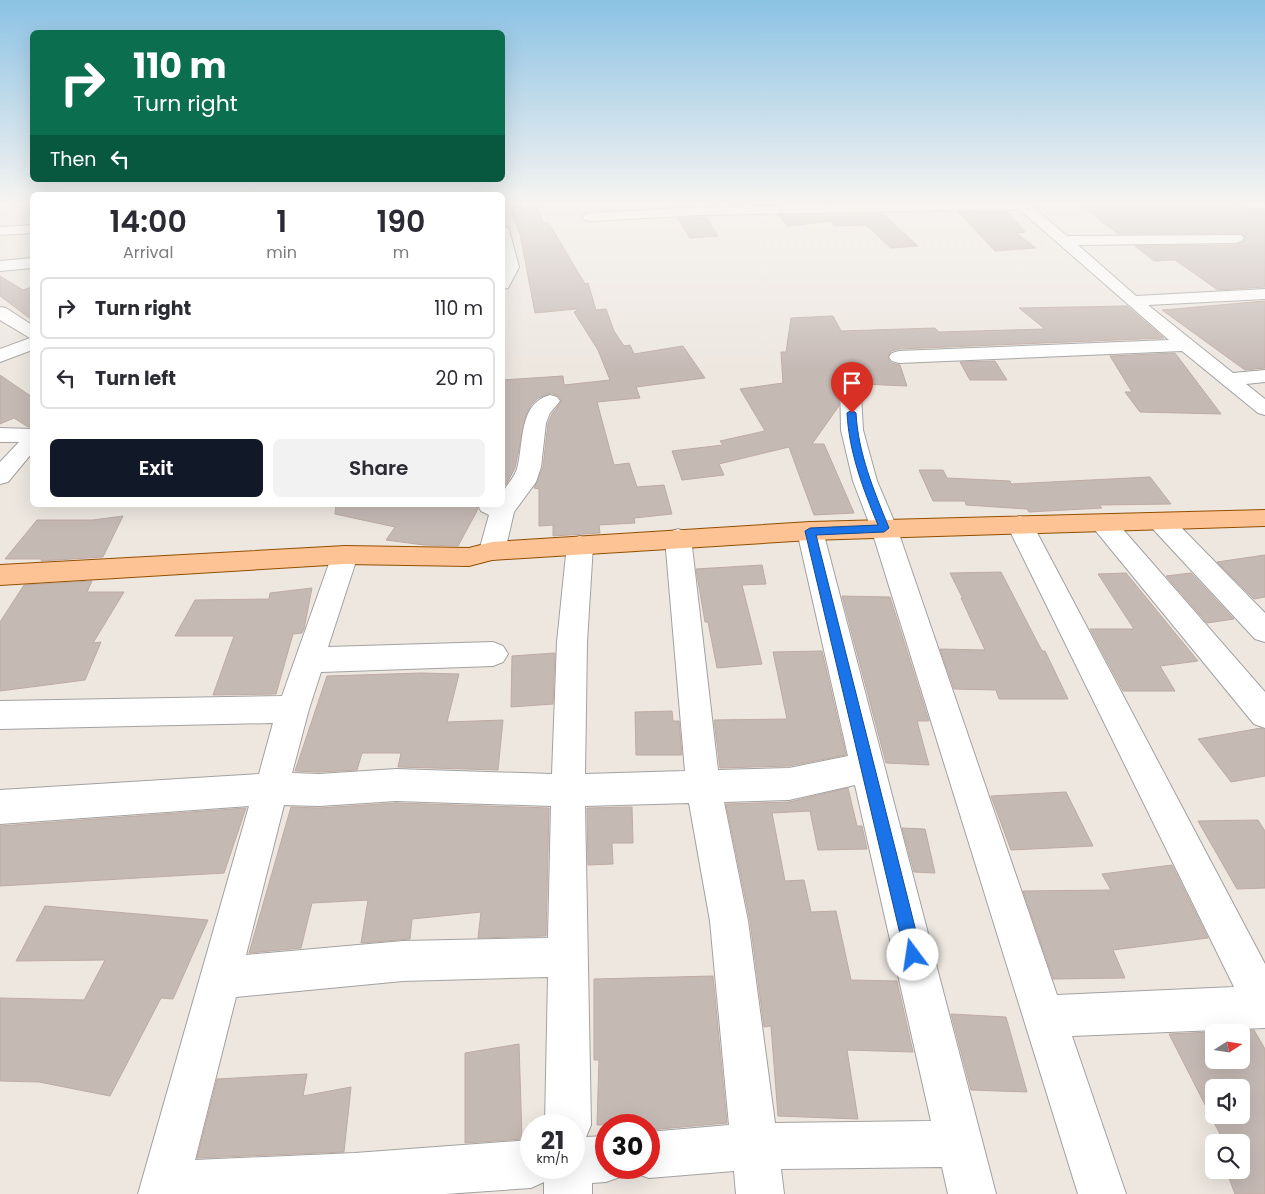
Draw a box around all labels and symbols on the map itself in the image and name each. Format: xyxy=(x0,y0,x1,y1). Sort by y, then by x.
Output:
pin xyxy=(831,362,873,413)
position arrow xyxy=(886,928,938,980)
north arrow xyxy=(1205,1024,1250,1069)
speed limit sign: 30 xyxy=(595,1114,660,1179)

